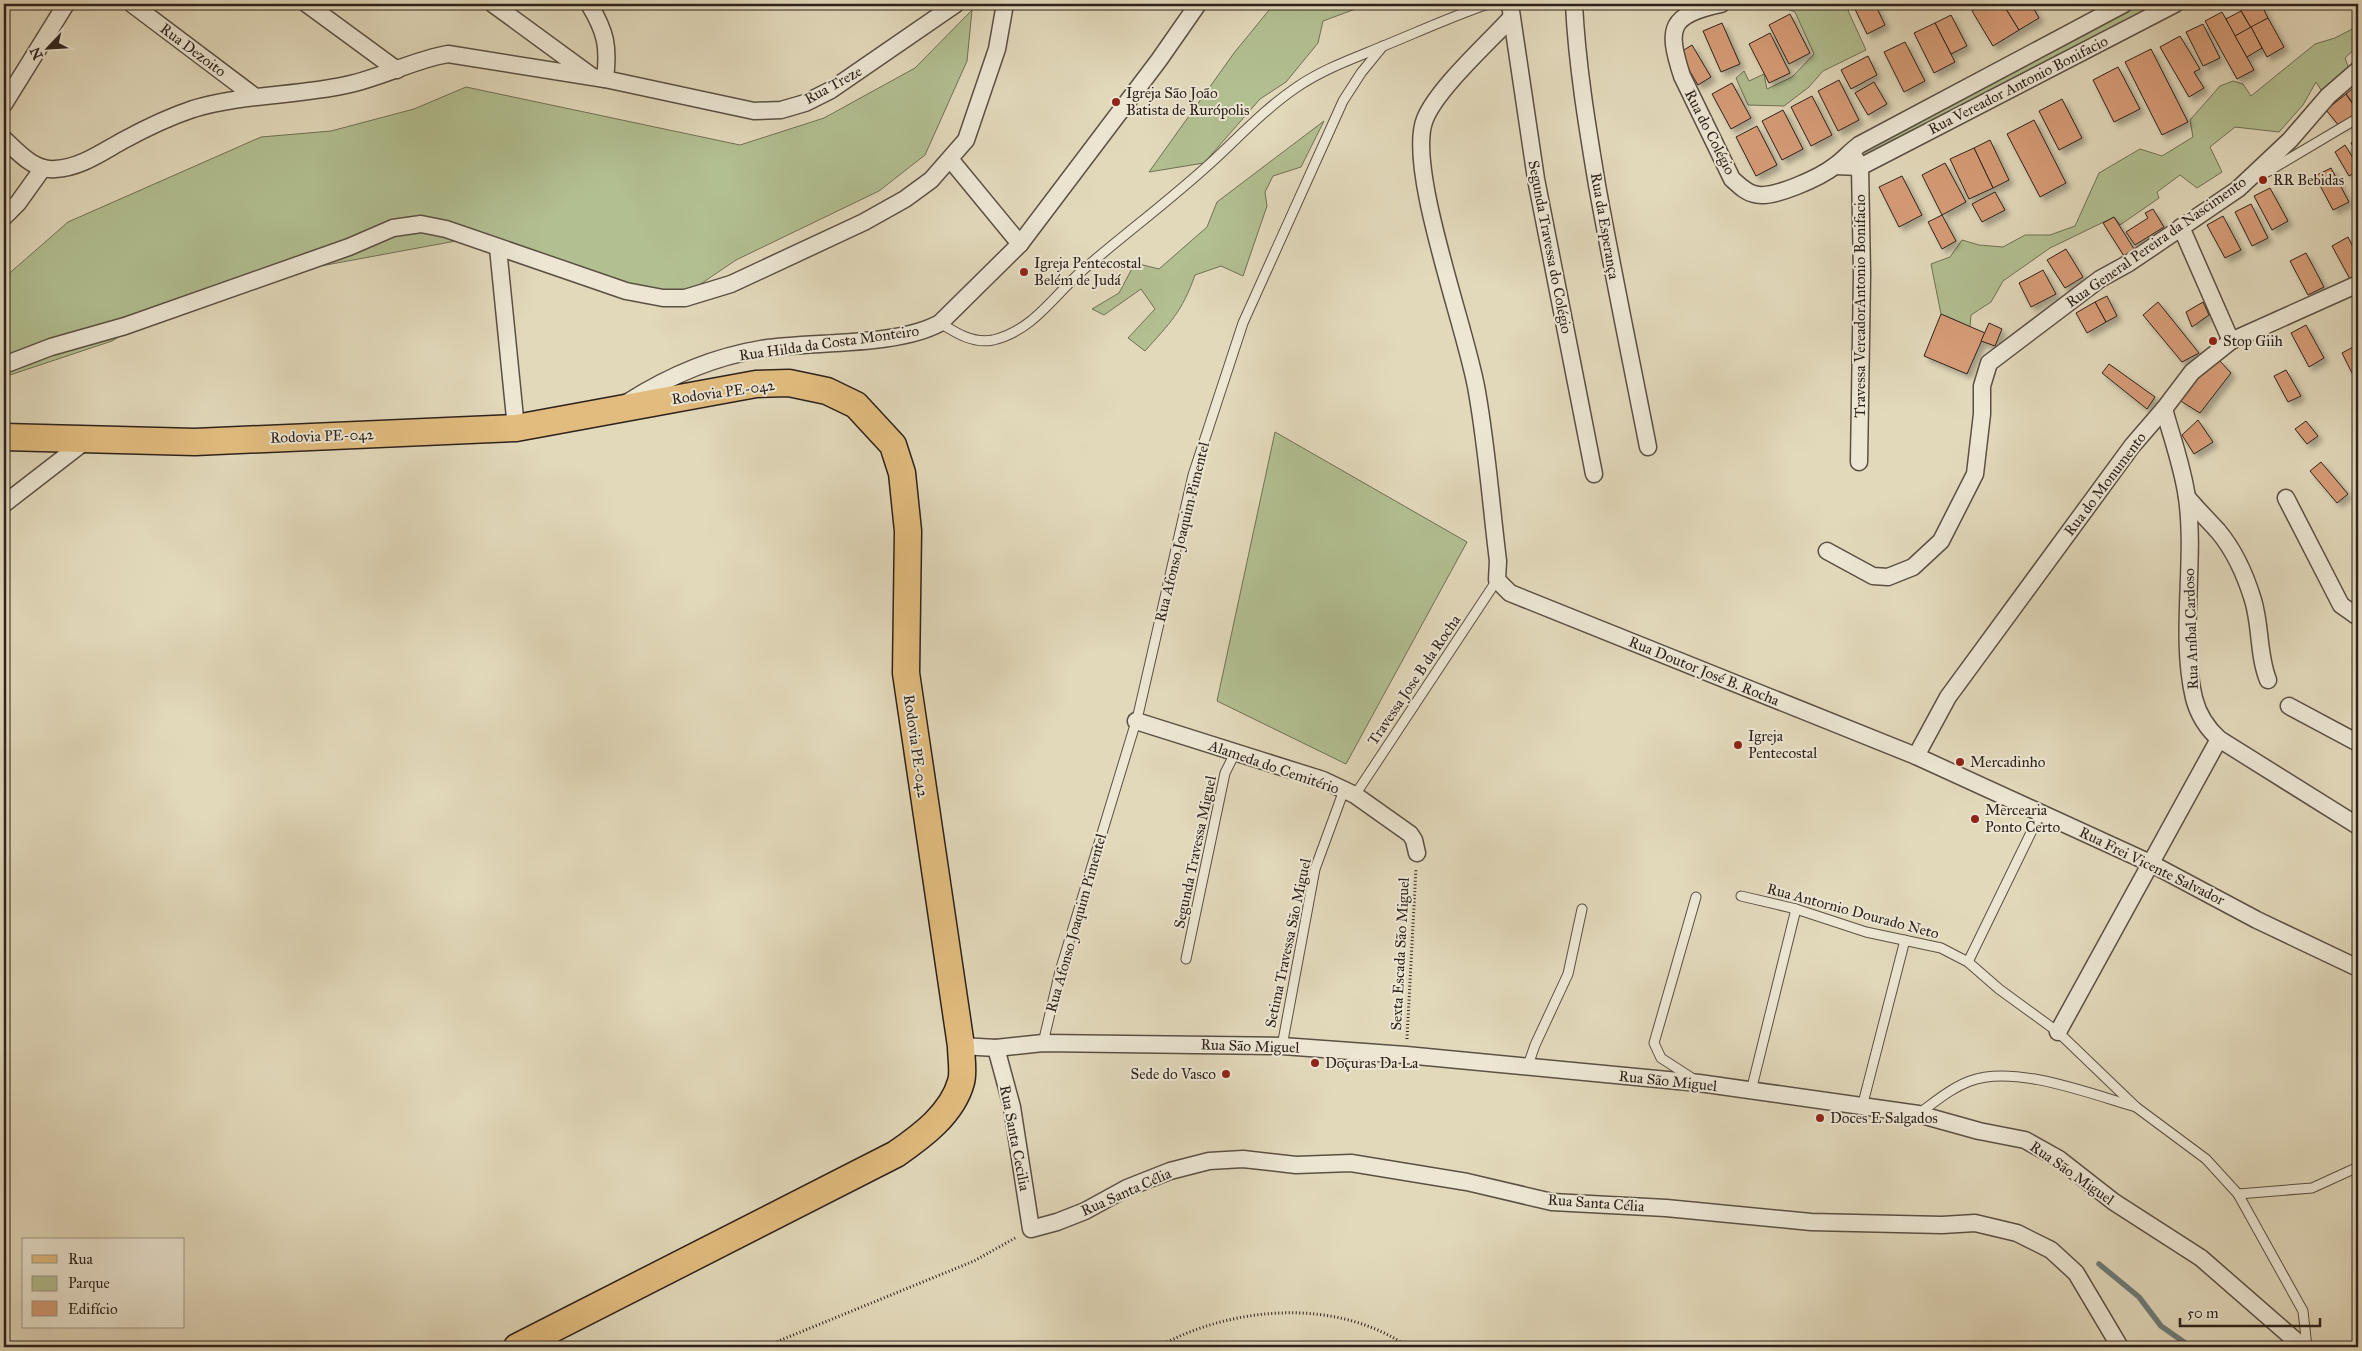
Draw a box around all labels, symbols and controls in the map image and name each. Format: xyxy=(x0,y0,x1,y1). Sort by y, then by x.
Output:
street label: Rua Dezoito xyxy=(157,19,230,81)
north arrow xyxy=(22,22,72,72)
street label: Rua Vereador Antonio Bonifacio xyxy=(1925,32,2111,138)
text: N xyxy=(26,44,47,62)
street label: Rua Treze xyxy=(801,62,865,108)
place label: Igreja São João Batista de Rurópolis xyxy=(1126,84,1249,119)
street label: Rua do Colégio xyxy=(1681,86,1739,178)
marker: Igreja São João Batista de Rurópolis xyxy=(1110,96,1122,108)
street label: Segunda Travessa do Colégio xyxy=(1524,159,1576,335)
street label: Rua da Esperança xyxy=(1587,171,1623,281)
place label: RR Bebidas xyxy=(2273,171,2344,189)
street label: Rua General Pereira da Nascimento xyxy=(2062,173,2250,311)
marker: RR Bebidas xyxy=(2257,174,2269,186)
street label: Travessa VereadorAntonio Bonifacio xyxy=(1851,194,1869,418)
place label: Igreja Pentecostal Belém de Judá xyxy=(1034,254,1142,290)
marker: Igreja Pentecostal Belém de Judá xyxy=(1018,266,1030,278)
street label: Rua Hilda da Costa Monteiro xyxy=(738,321,920,365)
place label: Stop Giih xyxy=(2223,332,2284,350)
marker: Stop Giih xyxy=(2207,335,2219,347)
street label: Rodovia PE-042 xyxy=(670,376,776,408)
street label: Rodovia PE-042 xyxy=(270,425,375,447)
street label: Rua do Monumento xyxy=(2060,428,2150,539)
street label: Rua Afonso Joaquim Pimentel xyxy=(1151,439,1214,624)
street label: Rua Aníbal Cardoso xyxy=(2180,568,2202,690)
street label: Travessa Jose B da Rocha xyxy=(1364,611,1465,749)
street label: Rua Doutor José B. Rocha xyxy=(1626,633,1783,711)
street label: Rodovia PE-042 xyxy=(900,693,932,799)
place label: Igreja Pentecostal xyxy=(1748,727,1818,762)
street label: Alameda do Cemitério xyxy=(1205,736,1342,798)
marker: Igreja Pentecostal xyxy=(1732,739,1744,751)
place label: Mercadinho xyxy=(1970,753,2046,771)
marker: Mercadinho xyxy=(1954,756,1966,768)
street label: Segunda Travessa Miguel xyxy=(1170,773,1220,930)
place label: Mercearia Ponto Certo xyxy=(1985,801,2061,836)
marker: Mercearia Ponto Certo xyxy=(1969,813,1981,825)
street label: Rua Frei Vicente Salvador xyxy=(2076,823,2228,909)
street label: Rua Afonso Joaquim Pimentel xyxy=(1042,831,1111,1015)
street label: Setima Travessa São Miguel xyxy=(1261,856,1315,1029)
street label: Sexta Escada São Miguel xyxy=(1387,876,1413,1031)
street label: Rua Antornio Dourado Neto xyxy=(1765,879,1941,943)
street label: Rua São Miguel xyxy=(1200,1035,1301,1057)
place label: Doçuras Da La xyxy=(1325,1054,1419,1072)
marker: Doçuras Da La xyxy=(1309,1057,1321,1069)
place label: Sede do Vasco xyxy=(1131,1065,1216,1083)
street label: Rua São Miguel xyxy=(1618,1067,1719,1095)
marker: Sede do Vasco xyxy=(1220,1068,1232,1080)
street label: Rua Santa Cecilia xyxy=(996,1084,1034,1193)
place label: Doces E Salgados xyxy=(1830,1109,1938,1127)
marker: Doces E Salgados xyxy=(1814,1112,1826,1124)
street label: Rua São Miguel xyxy=(2026,1137,2118,1209)
street label: Rua Santa Célia xyxy=(1078,1164,1175,1220)
street label: Rua Santa Célia xyxy=(1547,1191,1646,1215)
legend xyxy=(22,1238,185,1328)
text: Rua xyxy=(68,1250,93,1268)
text: Parque xyxy=(68,1274,110,1293)
scale bar xyxy=(2180,1296,2320,1328)
text: Edifício xyxy=(68,1300,118,1318)
text: 50 m xyxy=(2187,1304,2219,1322)

